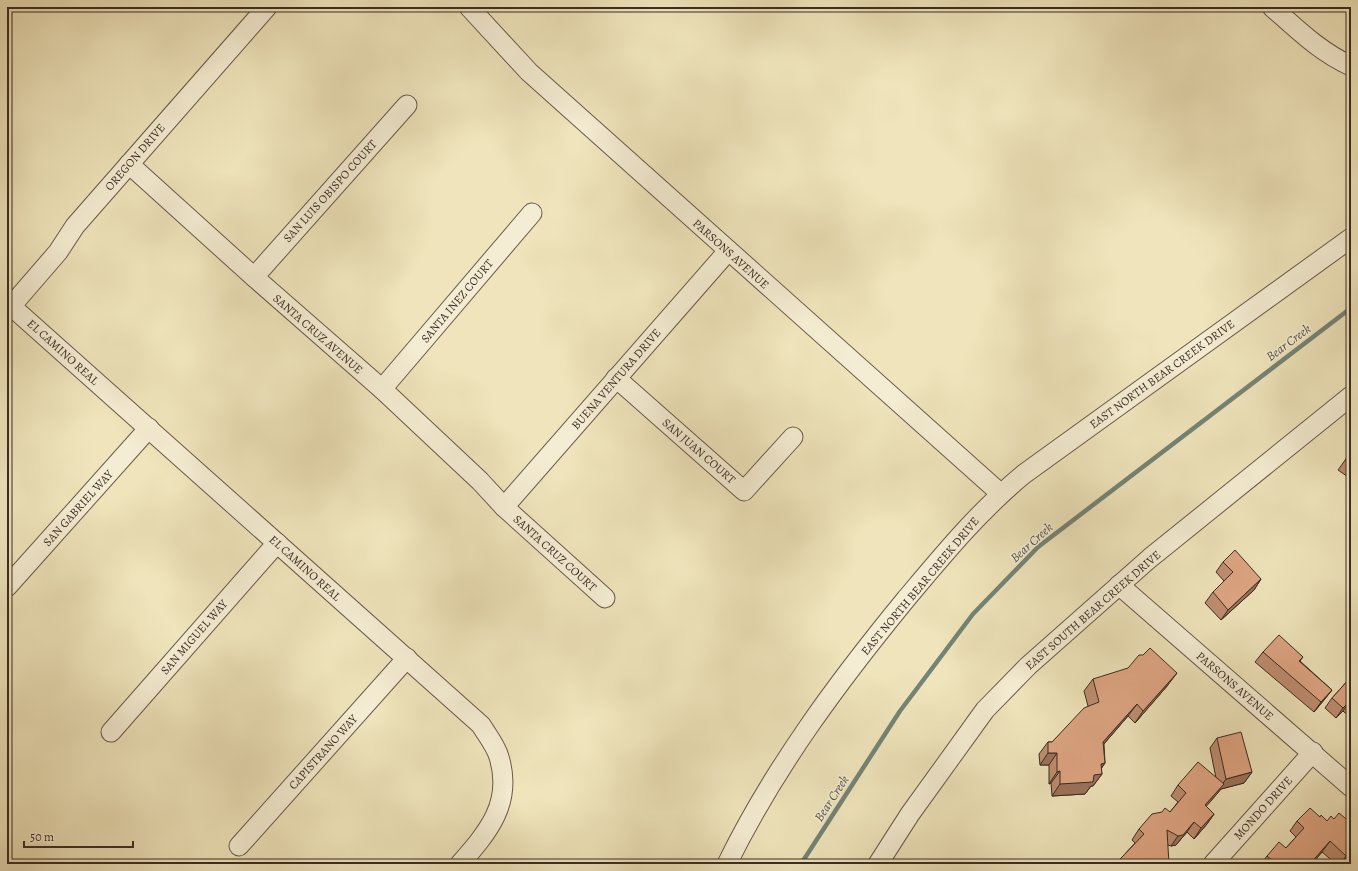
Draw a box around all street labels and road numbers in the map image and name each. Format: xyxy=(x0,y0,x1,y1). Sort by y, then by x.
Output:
street label: OREGON DRIVE xyxy=(101,120,169,194)
street label: SAN LUIS OBISPO COURT xyxy=(280,136,381,246)
street label: PARSONS AVENUE xyxy=(689,215,773,293)
street label: SANTA INEZ COURT xyxy=(417,256,497,346)
street label: SANTA CRUZ AVENUE xyxy=(270,291,366,377)
street label: EL CAMINO REAL xyxy=(24,315,103,389)
street label: EAST NORTH BEAR CREEK DRIVE xyxy=(1086,316,1238,432)
street label: BUENA VENTURA DRIVE xyxy=(568,325,664,433)
street label: SAN JUAN COURT xyxy=(659,415,739,488)
street label: SAN GABRIEL WAY xyxy=(39,466,117,550)
street label: SANTA CRUZ COURT xyxy=(510,511,600,595)
street label: EAST NORTH BEAR CREEK DRIVE xyxy=(857,513,983,659)
street label: EL CAMINO REAL xyxy=(266,531,345,605)
street label: EAST SOUTH BEAR CREEK DRIVE xyxy=(1022,547,1164,673)
street label: SAN MIGUEL WAY xyxy=(157,596,231,678)
street label: PARSONS AVENUE xyxy=(1193,648,1277,724)
street label: CAPISTRANO WAY xyxy=(285,711,361,793)
street label: MONDO DRIVE xyxy=(1230,773,1296,843)

